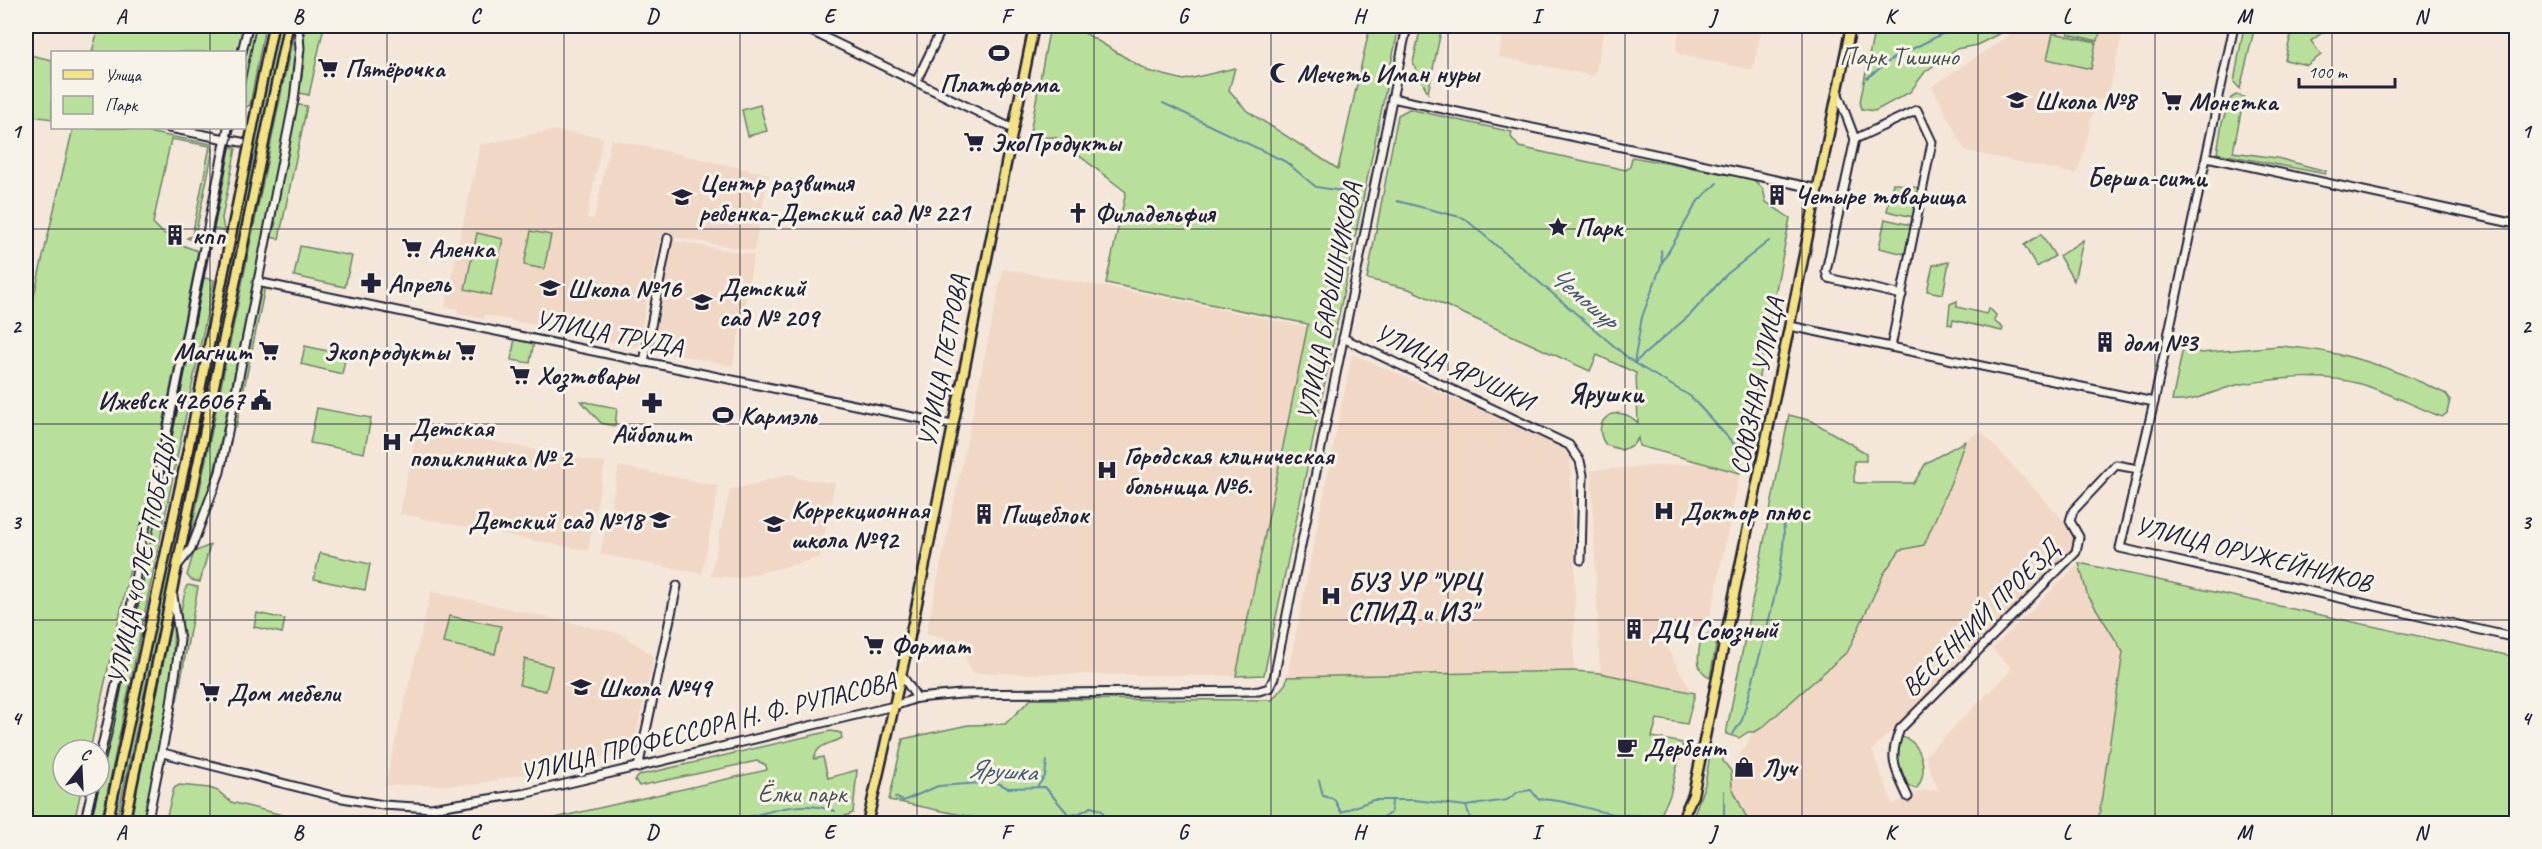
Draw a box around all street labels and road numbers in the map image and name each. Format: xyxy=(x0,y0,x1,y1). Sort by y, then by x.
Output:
street label: УЛИЦА БАРЫШНИКОВА xyxy=(1290,178,1368,423)
street label: УЛИЦА ПЕТРОВА xyxy=(910,271,976,450)
street label: СОЮЗНАЯ УЛИЦА xyxy=(1722,293,1792,477)
street label: УЛИЦА ТРУДА xyxy=(532,302,687,364)
street label: УЛИЦА ЯРУШКИ xyxy=(1369,316,1543,420)
street label: УЛИЦА 40 ЛЕТ ПОБЕДЫ xyxy=(100,430,185,687)
street label: УЛИЦА ОРУЖЕЙНИКОВ xyxy=(2131,509,2377,600)
street label: ВЕСЕННИЙ ПРОЕЗД xyxy=(1894,531,2067,704)
street label: УЛИЦА ПРОФЕССОРА Н. Ф. РУПАСОВА xyxy=(517,664,901,790)

